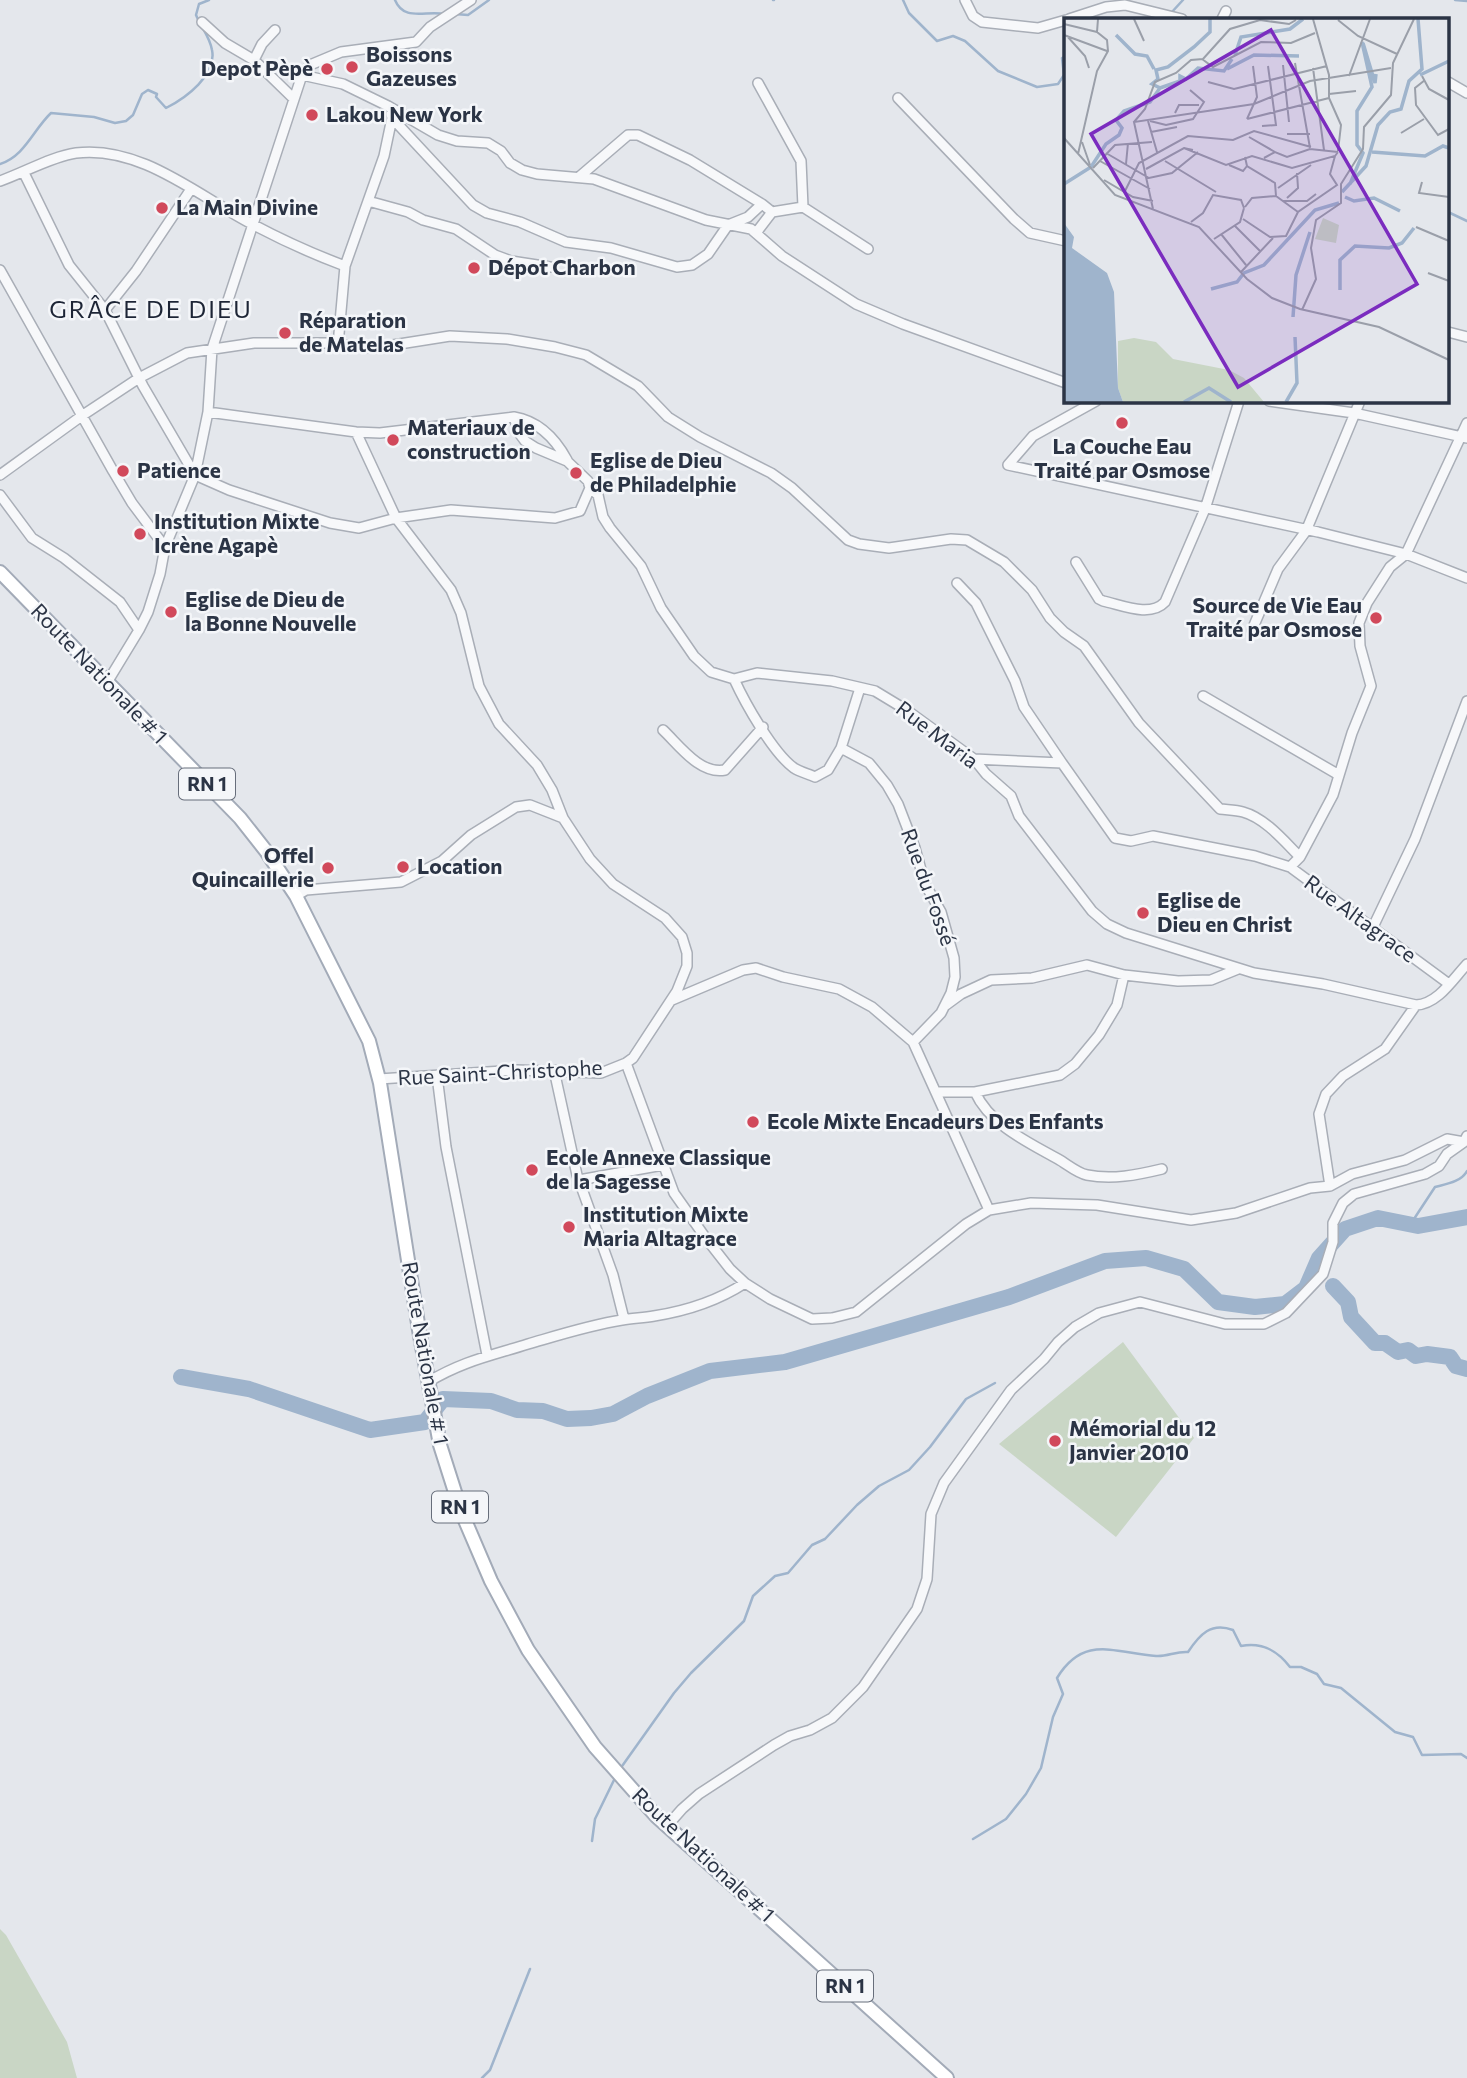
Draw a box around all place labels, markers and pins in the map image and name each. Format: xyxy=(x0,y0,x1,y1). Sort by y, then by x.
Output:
place label: Boissons Gazeuses xyxy=(366,41,457,90)
place label: Depot Pèpè xyxy=(201,55,313,80)
marker: Boissons Gazeuses xyxy=(344,59,360,75)
marker: Depot Pèpè xyxy=(319,61,335,77)
place label: Lakou New York xyxy=(326,101,483,126)
marker: Lakou New York xyxy=(304,107,320,123)
place label: La Main Divine xyxy=(176,194,318,219)
marker: La Main Divine xyxy=(154,200,170,216)
place label: Dépot Charbon xyxy=(488,254,636,279)
marker: Dépot Charbon xyxy=(466,260,482,276)
place label: Réparation de Matelas xyxy=(299,307,406,356)
marker: Réparation de Matelas xyxy=(277,325,293,341)
place label: Materiaux de construction xyxy=(407,414,535,463)
marker: La Couche Eau Traité par Osmose xyxy=(1114,415,1130,431)
marker: Materiaux de construction xyxy=(385,432,401,448)
place label: La Couche Eau Traité par Osmose xyxy=(1034,433,1210,482)
place label: Eglise de Dieu de Philadelphie xyxy=(590,447,736,496)
place label: Patience xyxy=(137,457,221,482)
marker: Patience xyxy=(115,463,131,479)
marker: Eglise de Dieu de Philadelphie xyxy=(568,465,584,481)
place label: Institution Mixte Icrène Agapè xyxy=(154,508,319,557)
marker: Institution Mixte Icrène Agapè xyxy=(132,526,148,542)
place label: Eglise de Dieu de la Bonne Nouvelle xyxy=(185,586,356,635)
place label: Source de Vie Eau Traité par Osmose xyxy=(1186,592,1362,641)
marker: Eglise de Dieu de la Bonne Nouvelle xyxy=(163,604,179,620)
marker: Source de Vie Eau Traité par Osmose xyxy=(1368,610,1384,626)
place label: Offel Quincaillerie xyxy=(192,842,314,891)
place label: Location xyxy=(417,853,502,878)
marker: Location xyxy=(395,859,411,875)
marker: Offel Quincaillerie xyxy=(320,860,336,876)
place label: Eglise de Dieu en Christ xyxy=(1157,887,1292,936)
marker: Eglise de Dieu en Christ xyxy=(1135,905,1151,921)
place label: Ecole Mixte Encadeurs Des Enfants xyxy=(767,1108,1104,1133)
marker: Ecole Mixte Encadeurs Des Enfants xyxy=(745,1114,761,1130)
place label: Ecole Annexe Classique de la Sagesse xyxy=(546,1144,771,1193)
marker: Ecole Annexe Classique de la Sagesse xyxy=(524,1162,540,1178)
place label: Institution Mixte Maria Altagrace xyxy=(583,1201,748,1250)
marker: Institution Mixte Maria Altagrace xyxy=(561,1219,577,1235)
place label: Mémorial du 12 Janvier 2010 xyxy=(1069,1415,1216,1464)
marker: Mémorial du 12 Janvier 2010 xyxy=(1047,1433,1063,1449)

